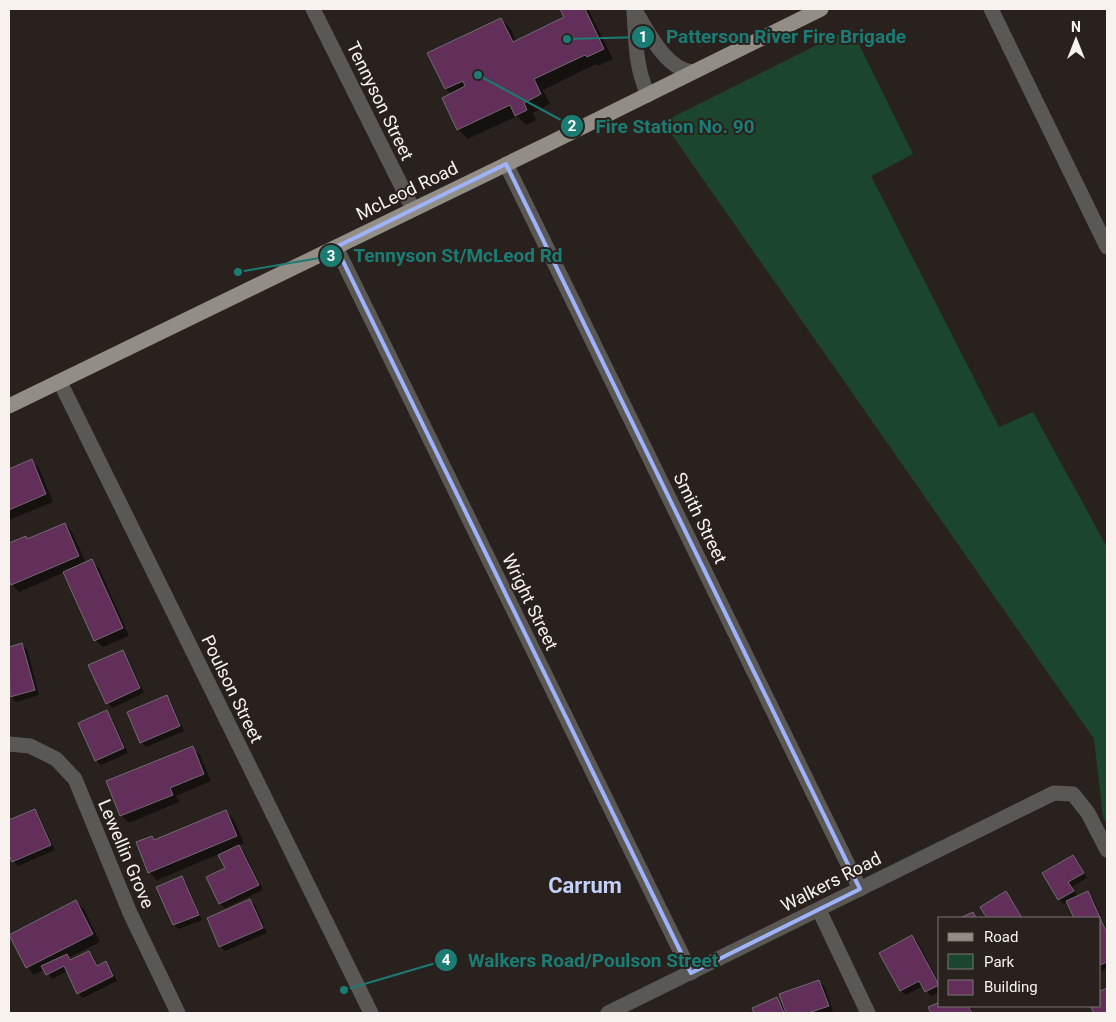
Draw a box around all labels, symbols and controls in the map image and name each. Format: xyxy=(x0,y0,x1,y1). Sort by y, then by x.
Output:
north arrow xyxy=(1051,15,1101,65)
text: N xyxy=(1071,19,1081,35)
callout: Patterson River Fire Brigade xyxy=(631,20,916,54)
text: Patterson River Fire Brigade xyxy=(666,25,906,48)
text: 1 xyxy=(639,28,647,46)
street label: Tennyson Street xyxy=(343,38,418,164)
callout: Fire Station No. 90 xyxy=(560,109,764,143)
text: Fire Station No. 90 xyxy=(595,115,755,138)
text: 2 xyxy=(568,117,577,135)
street label: McLeod Road xyxy=(352,157,461,224)
callout: Tennyson St/McLeod Rd xyxy=(318,239,572,273)
text: Tennyson St/McLeod Rd xyxy=(353,244,563,267)
text: 3 xyxy=(327,247,335,265)
street label: Smith Street xyxy=(669,469,732,567)
street label: Wright Street xyxy=(498,550,563,653)
street label: Poulson Street xyxy=(197,631,268,746)
street label: Lewellin Grove xyxy=(94,796,159,911)
street label: Walkers Road xyxy=(777,847,884,916)
district label: Carrum xyxy=(548,873,622,898)
legend xyxy=(938,917,1101,1007)
text: Road xyxy=(984,928,1018,946)
callout: Walkers Road/Poulson Street xyxy=(433,943,729,977)
text: Walkers Road/Poulson Street xyxy=(468,949,719,972)
text: 4 xyxy=(442,951,451,969)
text: Park xyxy=(984,953,1015,971)
text: Building xyxy=(984,978,1038,996)

